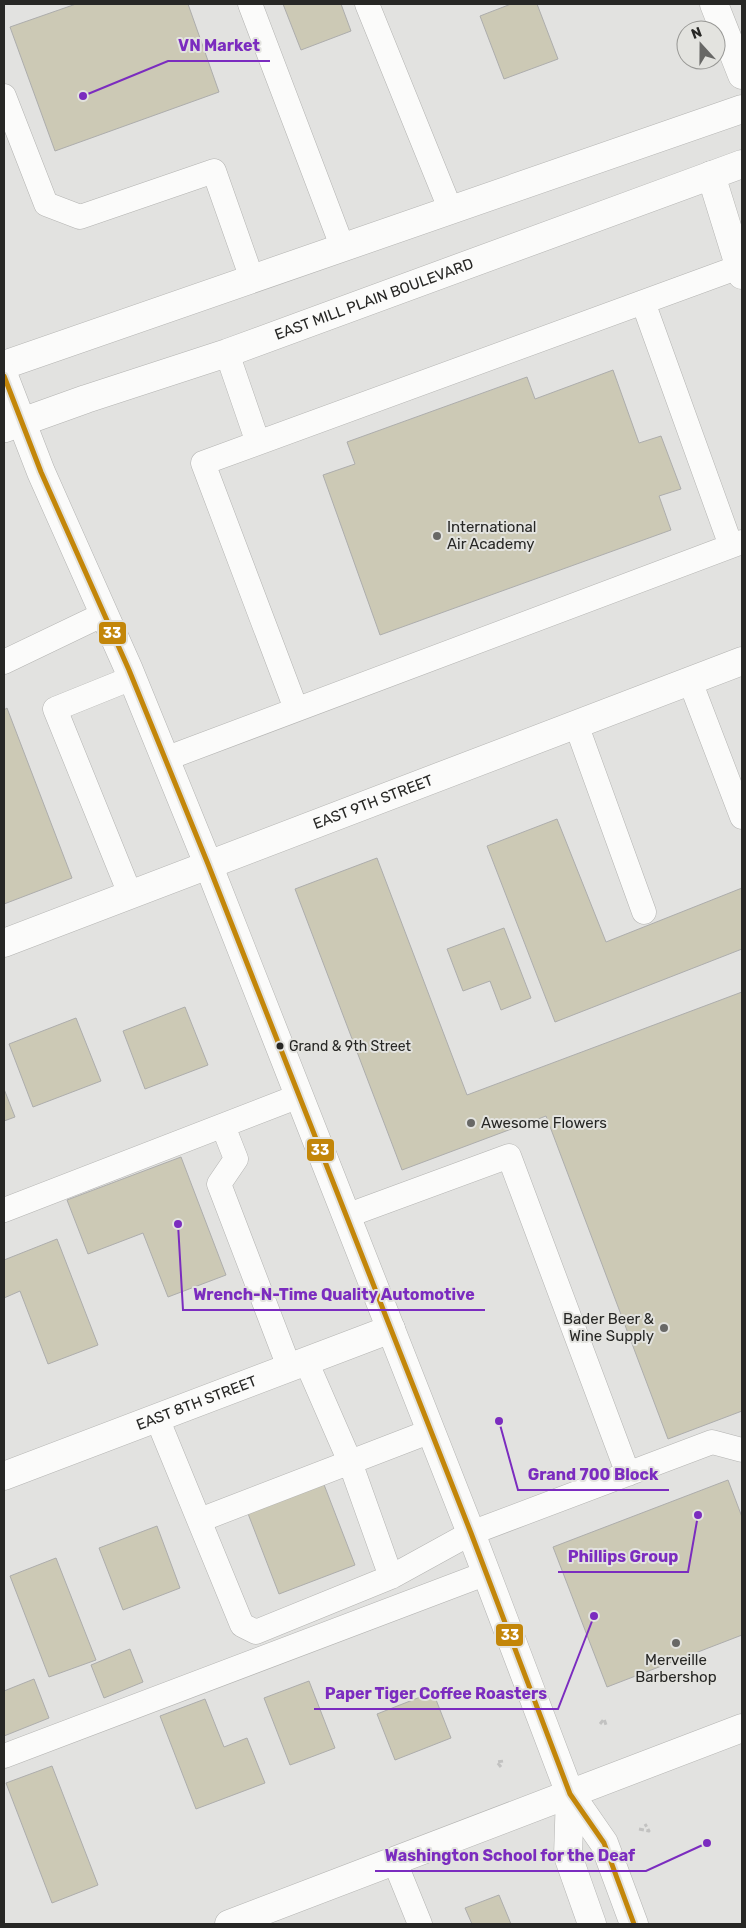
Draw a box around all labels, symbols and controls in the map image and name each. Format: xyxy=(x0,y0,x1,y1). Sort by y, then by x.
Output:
north arrow xyxy=(676,20,726,70)
text: N xyxy=(689,24,704,43)
callout: VN Market xyxy=(168,30,270,61)
text: VN Market xyxy=(178,36,260,55)
street label: EAST MILL PLAIN BOULEVARD xyxy=(272,254,476,344)
place label: International Air Academy xyxy=(447,518,536,553)
marker: International Air Academy xyxy=(431,530,443,542)
line badge: 33 xyxy=(98,621,127,645)
text: 33 xyxy=(103,625,121,642)
street label: EAST 9TH STREET xyxy=(311,771,436,833)
place label: Grand & 9th Street xyxy=(289,1038,412,1055)
marker: Grand & 9th Street xyxy=(275,1041,285,1051)
place label: Awesome Flowers xyxy=(481,1114,607,1132)
marker: Awesome Flowers xyxy=(465,1117,477,1129)
line badge: 33 xyxy=(306,1138,335,1162)
text: 33 xyxy=(311,1142,329,1159)
callout: Wrench-N-Time Quality Automotive xyxy=(183,1279,485,1310)
text: Wrench-N-Time Quality Automotive xyxy=(193,1285,475,1304)
place label: Bader Beer & Wine Supply xyxy=(563,1310,655,1345)
marker: Bader Beer & Wine Supply xyxy=(658,1322,670,1334)
street label: EAST 8TH STREET xyxy=(134,1372,260,1434)
callout: Grand 700 Block xyxy=(518,1459,669,1490)
text: Grand 700 Block xyxy=(528,1465,659,1484)
callout: Phillips Group xyxy=(558,1541,688,1572)
text: Phillips Group xyxy=(568,1547,678,1566)
line badge: 33 xyxy=(495,1623,524,1647)
text: 33 xyxy=(501,1627,519,1644)
marker: Merveille Barbershop xyxy=(670,1637,682,1649)
place label: Merveille Barbershop xyxy=(635,1651,717,1686)
callout: Paper Tiger Coffee Roasters xyxy=(314,1678,558,1709)
text: Paper Tiger Coffee Roasters xyxy=(325,1684,547,1703)
callout: Washington School for the Deaf xyxy=(375,1840,646,1871)
text: Washington School for the Deaf xyxy=(385,1846,636,1865)

